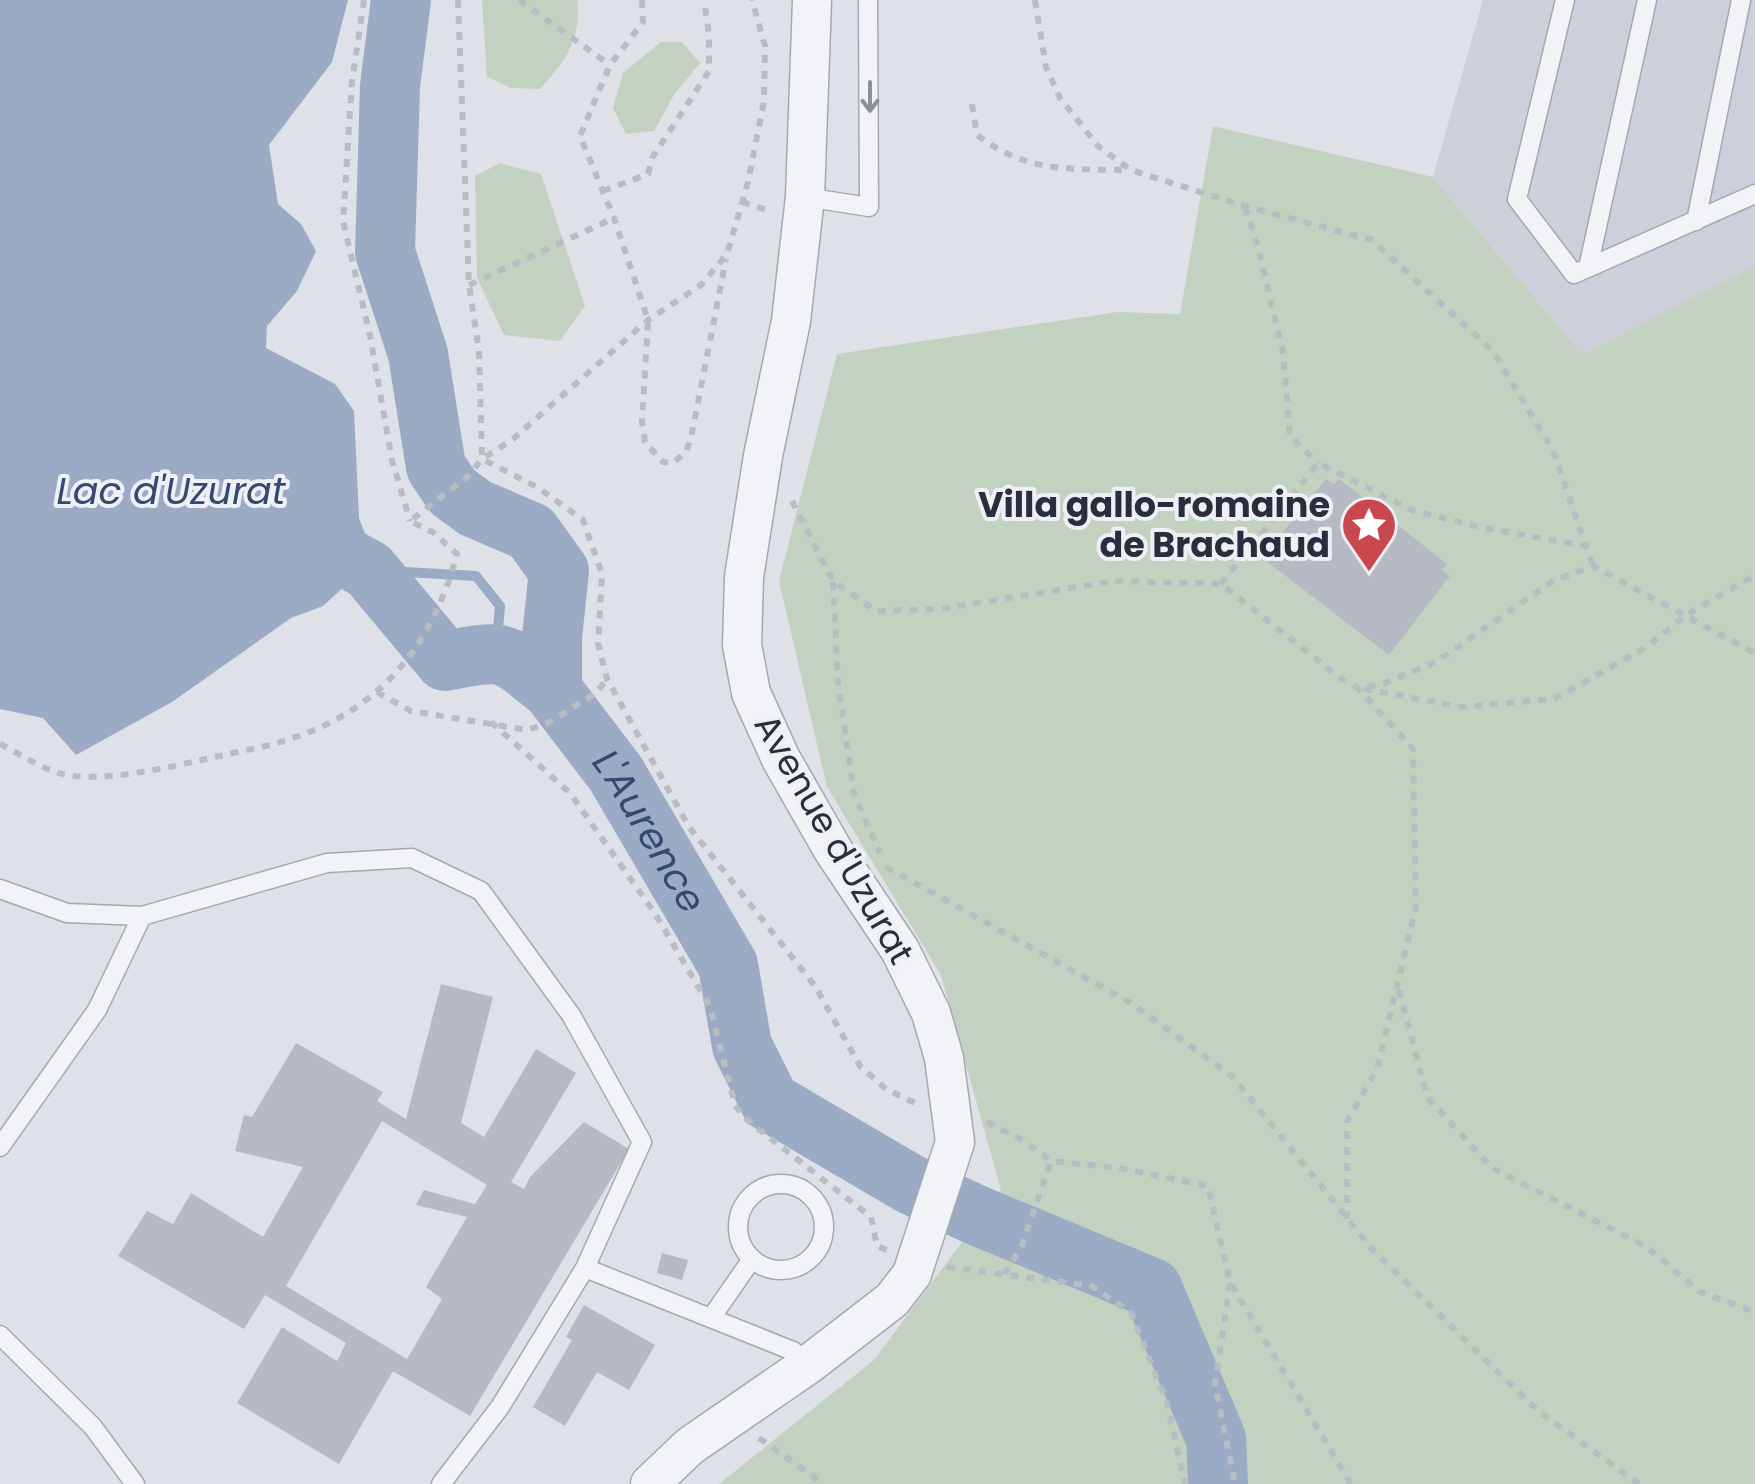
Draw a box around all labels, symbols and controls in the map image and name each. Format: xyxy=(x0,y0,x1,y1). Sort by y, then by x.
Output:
one-way arrow xyxy=(860,80,880,113)
water label: Lac d'Uzurat xyxy=(56,464,287,517)
place label: Villa gallo-romaine de Brachaud xyxy=(978,480,1330,569)
place icon: Villa gallo-romaine de Brachaud xyxy=(1339,495,1399,574)
street label: Avenue d'Uzurat xyxy=(743,705,926,973)
water label: L'Aurence xyxy=(581,738,719,922)

